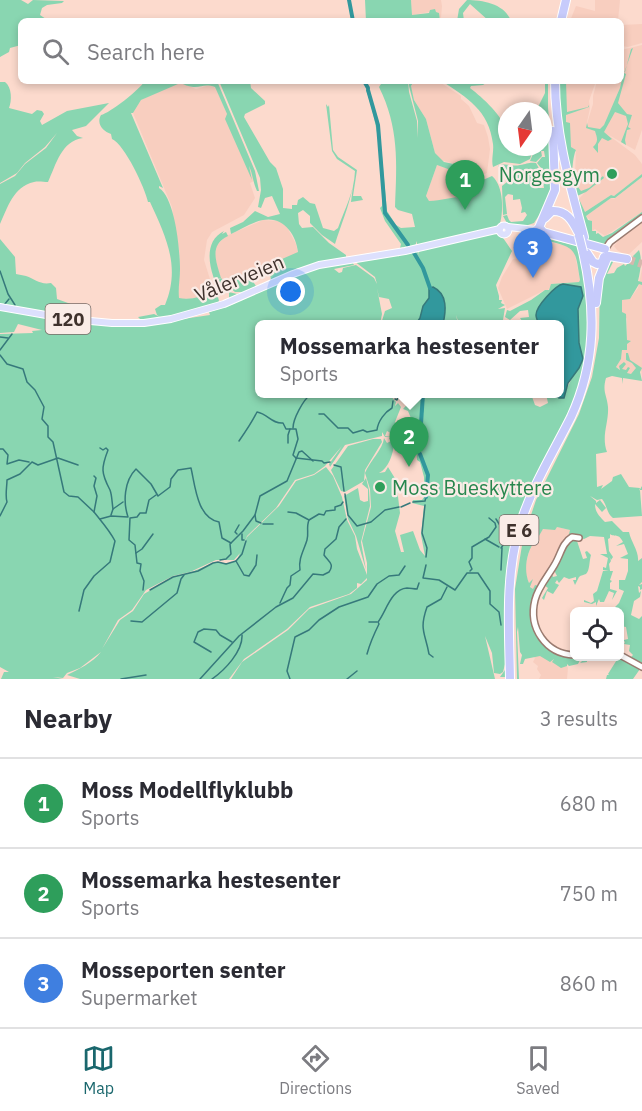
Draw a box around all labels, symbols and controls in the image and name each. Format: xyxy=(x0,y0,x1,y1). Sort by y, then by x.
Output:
search box xyxy=(18,18,624,84)
icon: search xyxy=(39,35,72,68)
text: Search here xyxy=(87,37,205,66)
north arrow xyxy=(498,102,552,156)
pin: 1 xyxy=(446,160,484,210)
place label: Norgesgym xyxy=(499,161,600,188)
marker: Norgesgym xyxy=(605,167,619,181)
pin: 3 xyxy=(514,228,552,278)
street label: Vålerveien xyxy=(190,248,288,308)
your location xyxy=(276,277,305,306)
road number: 120 xyxy=(46,304,90,334)
popup xyxy=(255,320,564,398)
text: Mossemarka hestesenter xyxy=(280,331,539,360)
text: Sports xyxy=(280,360,338,387)
pin: 2 xyxy=(390,418,428,467)
place label: Moss Bueskyttere xyxy=(392,474,552,501)
marker: Moss Bueskyttere xyxy=(373,480,387,494)
road number: E 6 xyxy=(500,515,538,545)
map controls xyxy=(570,607,624,661)
button: locate xyxy=(570,607,624,661)
text: Nearby xyxy=(24,701,112,735)
text: 3 results xyxy=(540,705,618,732)
text: Moss Modellflyklubb xyxy=(81,775,293,804)
text: 1 xyxy=(38,790,50,817)
text: 680 m xyxy=(560,790,618,817)
text: Sports xyxy=(81,804,140,831)
text: Mossemarka hestesenter xyxy=(81,865,341,894)
text: 2 xyxy=(38,880,50,907)
text: 750 m xyxy=(560,880,618,907)
text: Sports xyxy=(81,894,140,921)
text: Mosseporten senter xyxy=(81,955,286,984)
text: 3 xyxy=(38,970,50,997)
text: 860 m xyxy=(560,970,618,997)
text: Supermarket xyxy=(81,984,198,1011)
tab: Map xyxy=(82,1042,115,1098)
tab: Directions xyxy=(279,1042,352,1098)
tab: Saved xyxy=(516,1042,560,1098)

